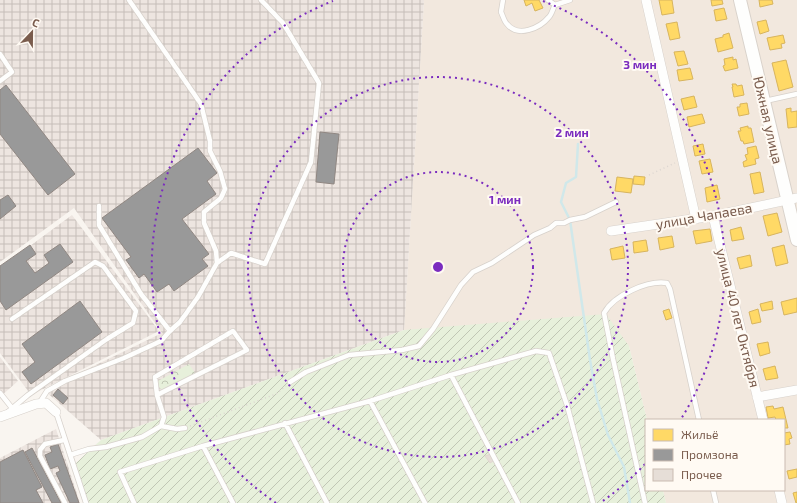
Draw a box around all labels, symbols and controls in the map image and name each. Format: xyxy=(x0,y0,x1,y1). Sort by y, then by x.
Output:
north arrow xyxy=(12,12,52,52)
text: С xyxy=(30,15,42,30)
text: 3 мин xyxy=(623,57,657,71)
street label: Южная улица xyxy=(750,74,787,166)
text: 2 мин xyxy=(555,125,589,139)
text: 1 мин xyxy=(489,192,521,206)
street label: улица Чапаева xyxy=(654,199,753,232)
street label: улица 40 лет Октября xyxy=(713,247,764,389)
centre of rings xyxy=(431,260,445,274)
legend xyxy=(645,419,785,491)
text: Жильё xyxy=(681,427,718,441)
text: Промзона xyxy=(681,447,738,461)
text: Прочее xyxy=(681,467,722,481)

